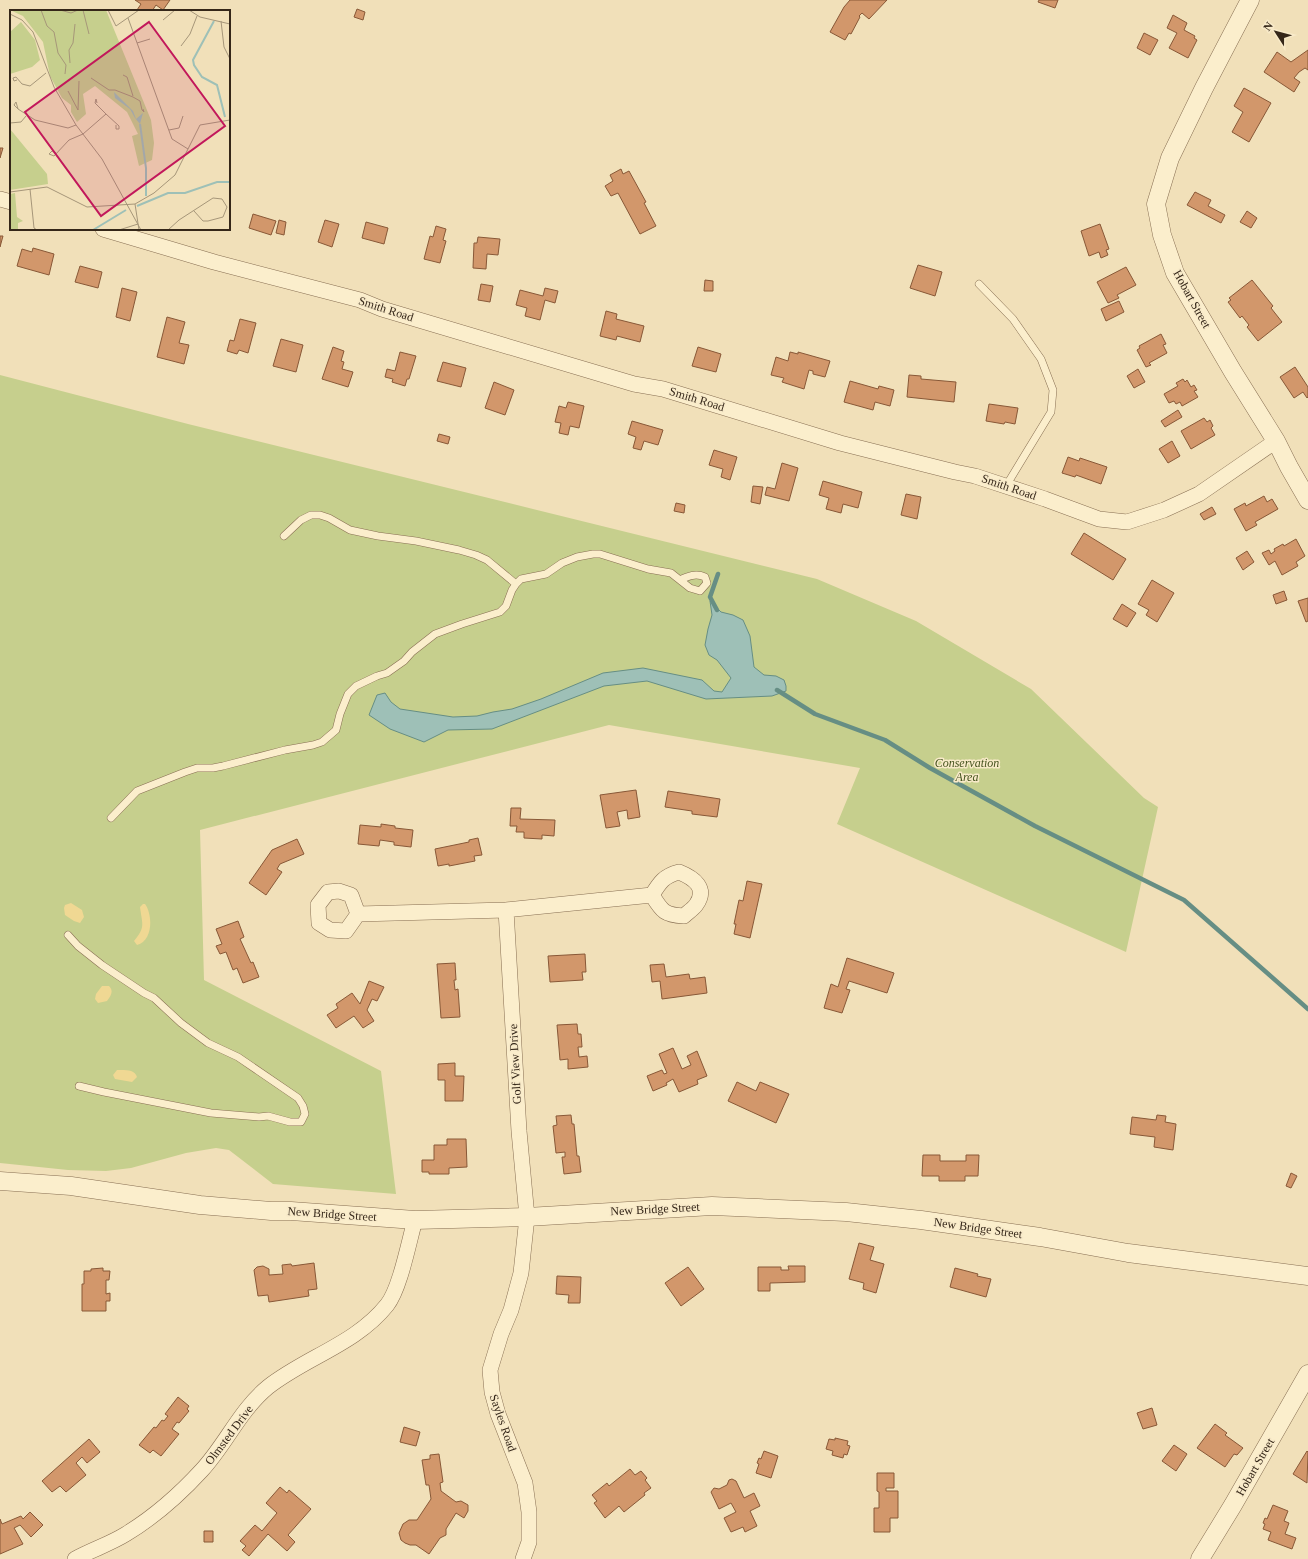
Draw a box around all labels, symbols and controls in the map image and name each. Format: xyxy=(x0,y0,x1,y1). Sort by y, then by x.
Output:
inset map xyxy=(10,10,230,230)
north arrow xyxy=(1256,12,1296,52)
text: N xyxy=(1261,19,1275,33)
street label: Hobart Street xyxy=(1170,267,1214,331)
street label: Smith Road xyxy=(357,294,415,324)
street label: Smith Road xyxy=(668,384,726,414)
street label: Smith Road xyxy=(980,471,1038,503)
park label: Conservation Area xyxy=(935,756,999,784)
street label: Golf View Drive xyxy=(506,1024,524,1104)
street label: New Bridge Street xyxy=(610,1200,701,1218)
street label: New Bridge Street xyxy=(287,1204,378,1224)
street label: New Bridge Street xyxy=(933,1215,1024,1241)
street label: Sayles Road xyxy=(487,1393,519,1453)
street label: Olmsted Drive xyxy=(202,1402,256,1468)
street label: Hobart Street xyxy=(1233,1435,1277,1498)

